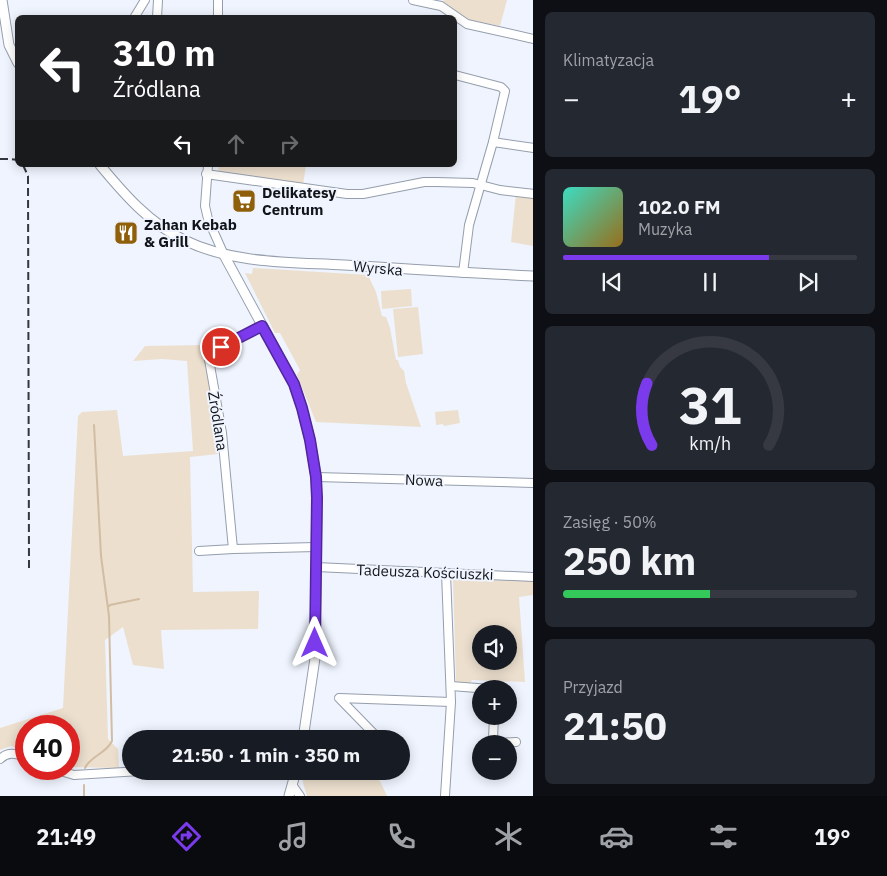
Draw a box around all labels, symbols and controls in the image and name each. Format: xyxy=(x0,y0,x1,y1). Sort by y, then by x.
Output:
text: 310 m xyxy=(113,30,216,76)
icon: left xyxy=(30,35,95,100)
text: Klimatyzacja xyxy=(563,50,654,70)
text: Źródlana xyxy=(113,74,201,103)
text: 19° xyxy=(678,74,742,123)
text: − xyxy=(563,80,580,117)
text: + xyxy=(840,80,857,117)
icon: left xyxy=(169,130,197,158)
icon: ahead xyxy=(222,130,250,158)
icon: right xyxy=(275,130,303,158)
place label: Delikatesy Centrum xyxy=(262,183,336,219)
supermarket icon: Delikatesy Centrum xyxy=(231,188,257,214)
text: 102.0 FM xyxy=(638,195,721,219)
place label: Zahan Kebab & Grill xyxy=(144,215,237,251)
text: Muzyka xyxy=(638,219,692,239)
restaurant icon: Zahan Kebab & Grill xyxy=(113,220,139,246)
street label: Wyrska xyxy=(353,256,403,280)
icon: previous xyxy=(598,268,626,296)
icon: pause xyxy=(696,268,724,296)
icon: next xyxy=(794,268,822,296)
pin xyxy=(200,326,242,368)
icon: arrive xyxy=(207,333,235,361)
text: 31 xyxy=(679,371,741,438)
street label: Źródlana xyxy=(204,390,232,452)
text: km/h xyxy=(689,432,731,455)
street label: Nowa xyxy=(405,470,443,490)
text: Zasięg · 50% xyxy=(563,512,657,532)
text: 250 km xyxy=(563,536,696,585)
street label: Tadeusza Kościuszki xyxy=(356,560,494,584)
position arrow xyxy=(288,616,340,668)
map controls xyxy=(472,625,517,780)
button: sound xyxy=(472,625,517,670)
text: Przyjazd xyxy=(563,677,623,697)
button: + xyxy=(472,680,517,725)
text: 21:50 xyxy=(563,701,667,750)
speed limit sign: 40 xyxy=(15,715,80,780)
button: − xyxy=(472,735,517,780)
text: 21:50 · 1 min · 350 m xyxy=(172,743,360,767)
icon: directions xyxy=(169,819,204,854)
icon: music xyxy=(276,819,311,854)
icon: phone xyxy=(384,819,419,854)
icon: climate xyxy=(491,819,526,854)
icon: car xyxy=(599,819,634,854)
icon: filters xyxy=(706,819,741,854)
text: 21:49 xyxy=(36,822,96,851)
text: 19° xyxy=(814,822,851,851)

